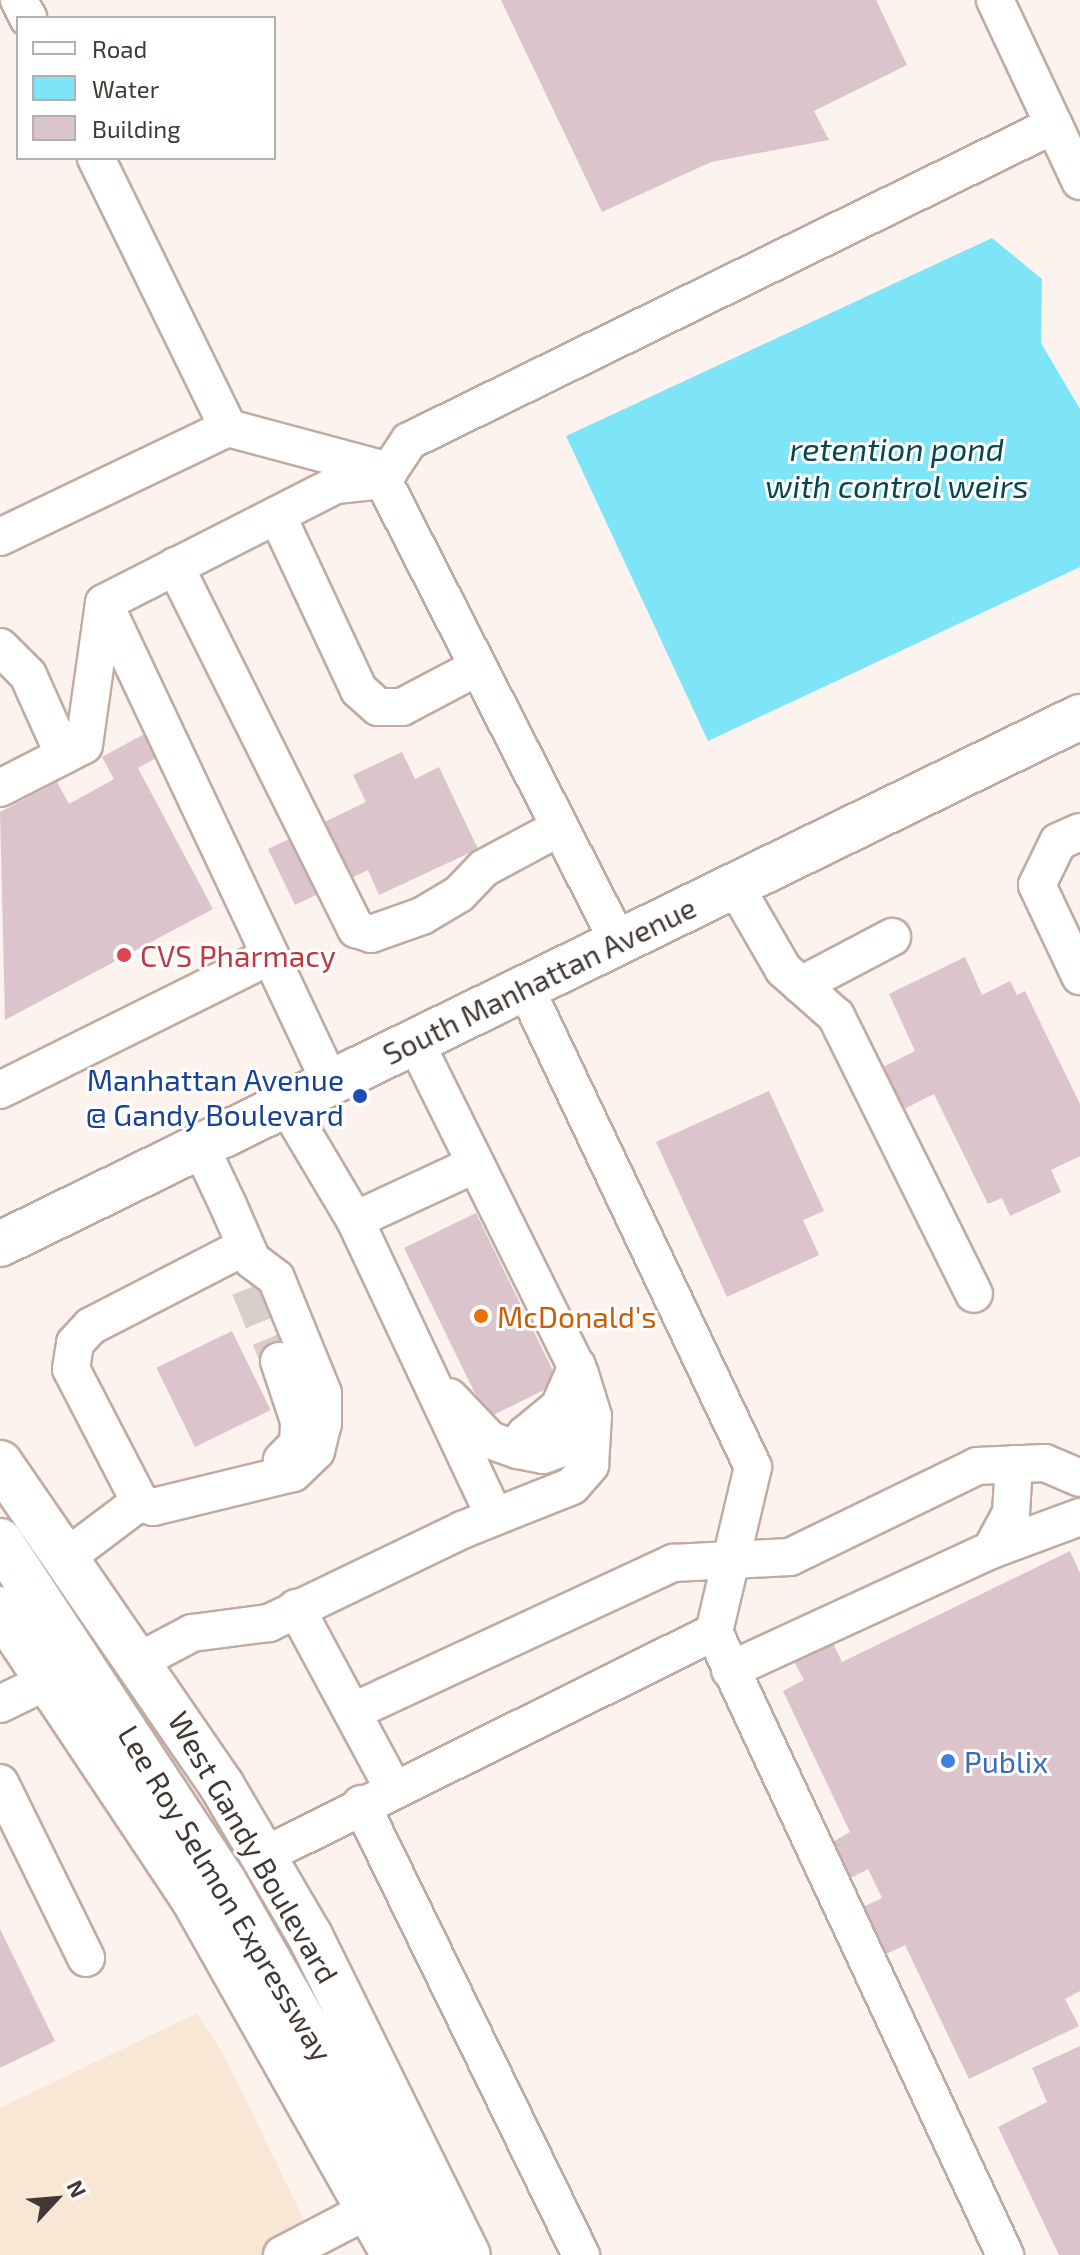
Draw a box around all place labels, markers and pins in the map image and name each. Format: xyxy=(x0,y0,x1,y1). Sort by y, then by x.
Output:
place label: CVS Pharmacy xyxy=(140,937,336,973)
marker: CVS Pharmacy xyxy=(115,946,133,964)
place label: Manhattan Avenue @ Gandy Boulevard xyxy=(84,1061,344,1132)
marker: Manhattan Avenue @ Gandy Boulevard xyxy=(351,1087,369,1105)
place label: McDonald's xyxy=(497,1298,656,1334)
marker: McDonald's xyxy=(472,1307,490,1325)
place label: Publix xyxy=(964,1743,1048,1779)
marker: Publix xyxy=(939,1752,957,1770)

